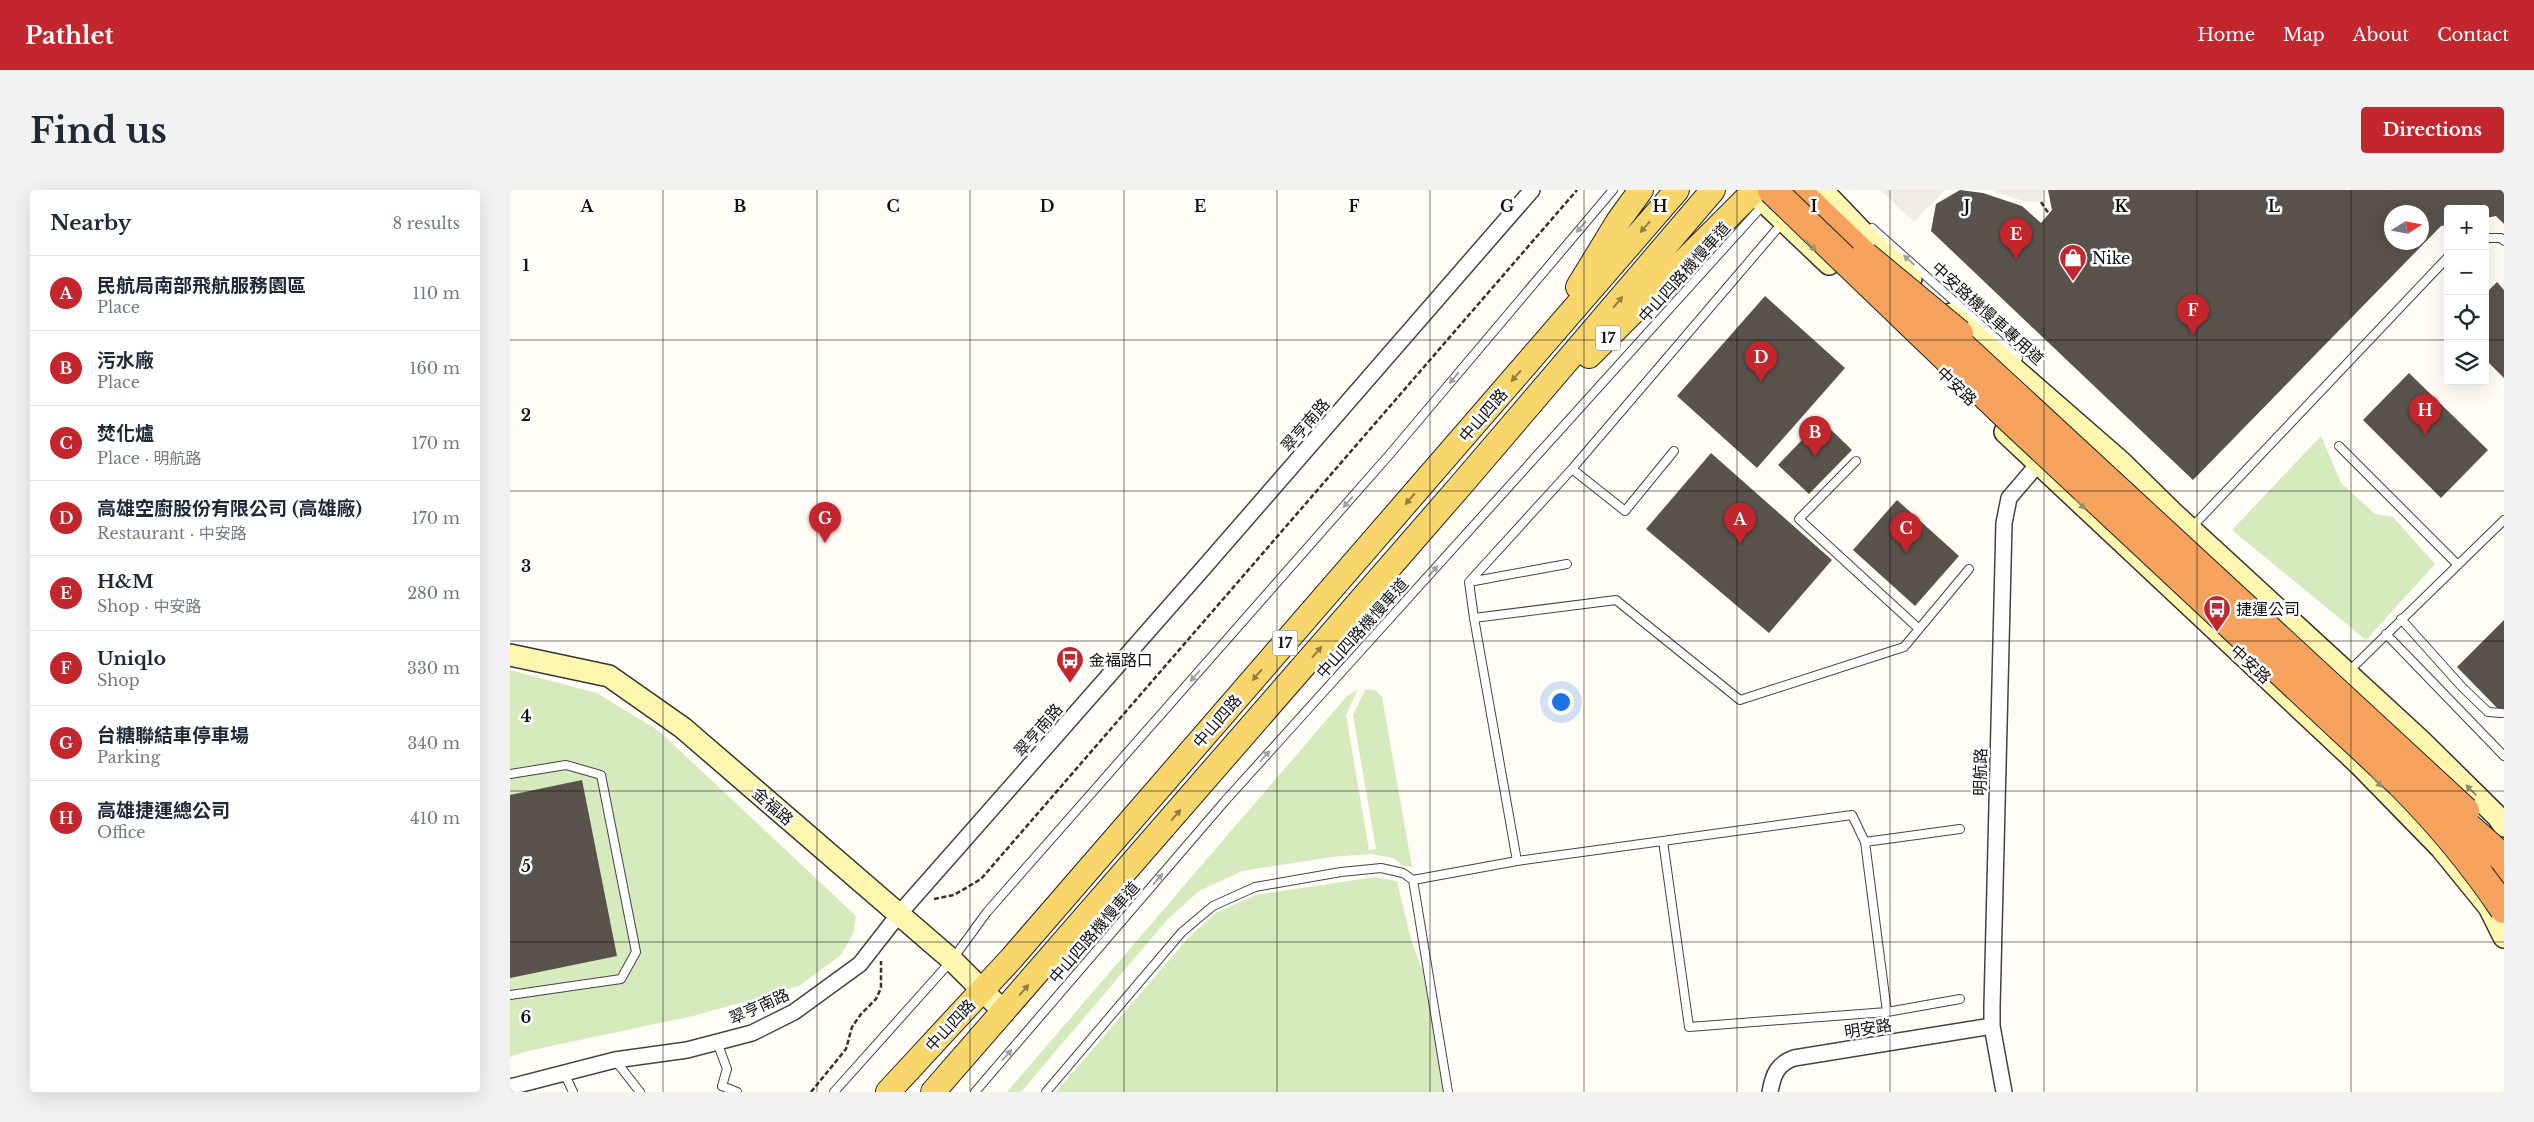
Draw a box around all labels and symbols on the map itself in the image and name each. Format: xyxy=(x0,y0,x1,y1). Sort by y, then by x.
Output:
text: A xyxy=(580,196,595,216)
text: B xyxy=(734,196,747,216)
text: C xyxy=(886,196,900,216)
text: D xyxy=(1040,196,1054,216)
text: E xyxy=(1194,196,1206,216)
text: F xyxy=(1348,196,1360,216)
text: G xyxy=(1500,196,1514,216)
text: H xyxy=(1652,196,1668,216)
text: I xyxy=(1811,196,1818,216)
text: J xyxy=(1961,196,1970,216)
text: K xyxy=(2114,196,2128,216)
text: L xyxy=(2268,196,2280,216)
north arrow xyxy=(2384,205,2429,250)
street label: 中山四路機慢車道 xyxy=(1634,218,1734,326)
pin: E xyxy=(2000,218,2032,259)
one-way arrow xyxy=(1640,220,1651,233)
one-way arrow xyxy=(1576,221,1587,234)
one-way arrow xyxy=(1804,240,1816,252)
shop icon: Nike xyxy=(2058,243,2088,282)
place label: Nike xyxy=(2092,248,2130,268)
text: 1 xyxy=(523,255,530,275)
one-way arrow xyxy=(1902,255,1915,266)
street label: 中安路機慢車專用道 xyxy=(1928,257,2048,369)
pin: F xyxy=(2177,294,2209,335)
one-way arrow xyxy=(1612,295,1623,308)
road number: 17 xyxy=(1596,326,1620,350)
pin: D xyxy=(1745,341,1777,382)
street label: 中安路 xyxy=(1933,362,1981,410)
one-way arrow xyxy=(1511,370,1522,383)
one-way arrow xyxy=(1449,372,1460,385)
street label: 中山四路 xyxy=(1454,384,1512,446)
street label: 翠亨南路 xyxy=(1276,394,1334,456)
pin: H xyxy=(2409,394,2441,435)
text: 2 xyxy=(521,405,531,425)
pin: B xyxy=(1799,416,1831,457)
one-way arrow xyxy=(1404,492,1415,505)
one-way arrow xyxy=(1343,495,1354,508)
one-way arrow xyxy=(2073,498,2085,510)
pin: G xyxy=(809,502,841,543)
pin: A xyxy=(1724,503,1756,544)
pin: C xyxy=(1890,512,1922,553)
text: 3 xyxy=(521,556,531,576)
one-way arrow xyxy=(1427,564,1438,577)
street label: 中山四路機慢車道 xyxy=(1312,574,1412,682)
bus stop icon: 捷運公司 xyxy=(2202,594,2232,633)
place label: 捷運公司 xyxy=(2236,599,2300,619)
road number: 17 xyxy=(1272,630,1298,656)
street label: 中安路 xyxy=(2227,640,2275,688)
bus stop icon: 金福路口 xyxy=(1055,645,1085,684)
one-way arrow xyxy=(1311,646,1322,659)
place label: 金福路口 xyxy=(1089,650,1153,670)
one-way arrow xyxy=(1252,668,1263,681)
one-way arrow xyxy=(1189,670,1201,682)
your location xyxy=(1548,689,1574,715)
street label: 中山四路 xyxy=(1188,690,1246,752)
street label: 翠亨南路 xyxy=(1009,699,1067,761)
text: 4 xyxy=(521,706,531,726)
street label: 明航路 xyxy=(1970,748,1990,796)
one-way arrow xyxy=(1259,751,1271,763)
one-way arrow xyxy=(2371,776,2383,788)
street label: 金福路 xyxy=(748,783,798,829)
one-way arrow xyxy=(2466,785,2478,797)
one-way arrow xyxy=(1170,809,1182,821)
text: 5 xyxy=(521,856,531,876)
one-way arrow xyxy=(1152,873,1164,885)
street label: 中山四路機慢車道 xyxy=(1044,877,1144,987)
street label: 翠亨南路 xyxy=(726,984,792,1028)
one-way arrow xyxy=(1018,984,1029,997)
street label: 中山四路 xyxy=(921,995,979,1055)
text: 6 xyxy=(521,1007,532,1027)
street label: 明安路 xyxy=(1843,1014,1893,1042)
one-way arrow xyxy=(1001,1049,1012,1062)

